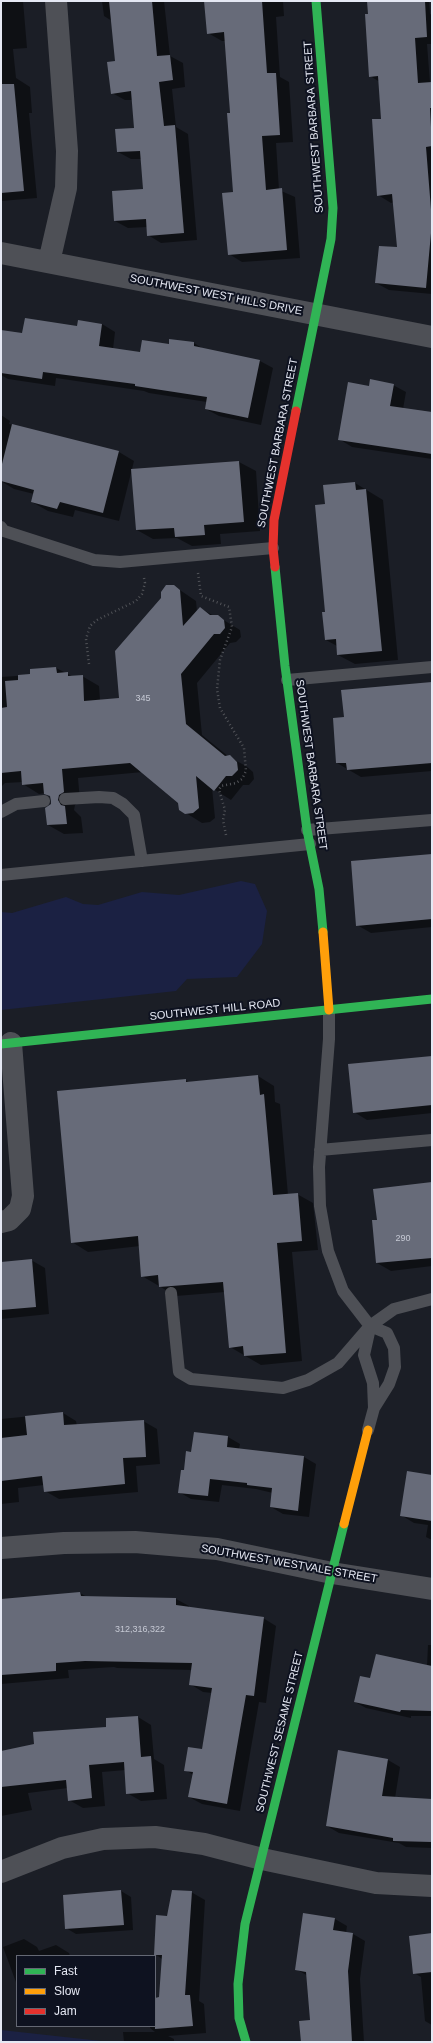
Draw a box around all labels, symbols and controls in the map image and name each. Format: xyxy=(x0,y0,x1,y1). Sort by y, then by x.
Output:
street label: SOUTHWEST BARBARA STREET xyxy=(301,41,327,213)
street label: SOUTHWEST WEST HILLS DRIVE xyxy=(129,272,303,318)
street label: SOUTHWEST BARBARA STREET xyxy=(255,357,301,529)
street label: SOUTHWEST BARBARA STREET xyxy=(292,679,330,851)
house number: 345 xyxy=(135,694,151,704)
street label: SOUTHWEST HILL ROAD xyxy=(149,997,281,1023)
house number: 290 xyxy=(395,1234,411,1244)
street label: SOUTHWEST WESTVALE STREET xyxy=(200,1542,378,1586)
house number: 312,316,322 xyxy=(115,1625,165,1635)
street label: SOUTHWEST SESAME STREET xyxy=(254,1650,306,1814)
legend xyxy=(16,1955,156,2027)
text: Fast xyxy=(54,1964,77,1978)
text: Slow xyxy=(54,1984,80,1998)
text: Jam xyxy=(54,2004,77,2018)

